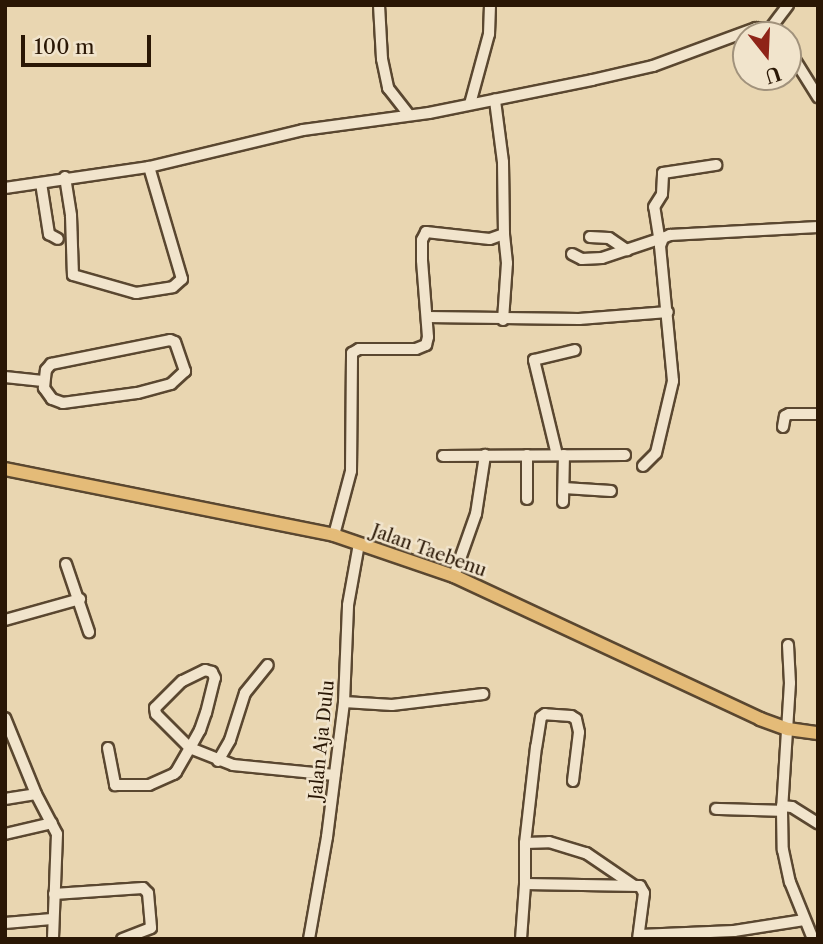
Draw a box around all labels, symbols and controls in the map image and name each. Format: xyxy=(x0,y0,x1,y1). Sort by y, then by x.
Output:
scale bar xyxy=(24,21,154,65)
north arrow xyxy=(732,21,802,91)
text: 100 m xyxy=(34,34,95,59)
text: U xyxy=(762,61,784,88)
street label: Jalan Taebenu xyxy=(368,520,490,582)
street label: Jalan Aja Dulu xyxy=(305,679,339,801)

